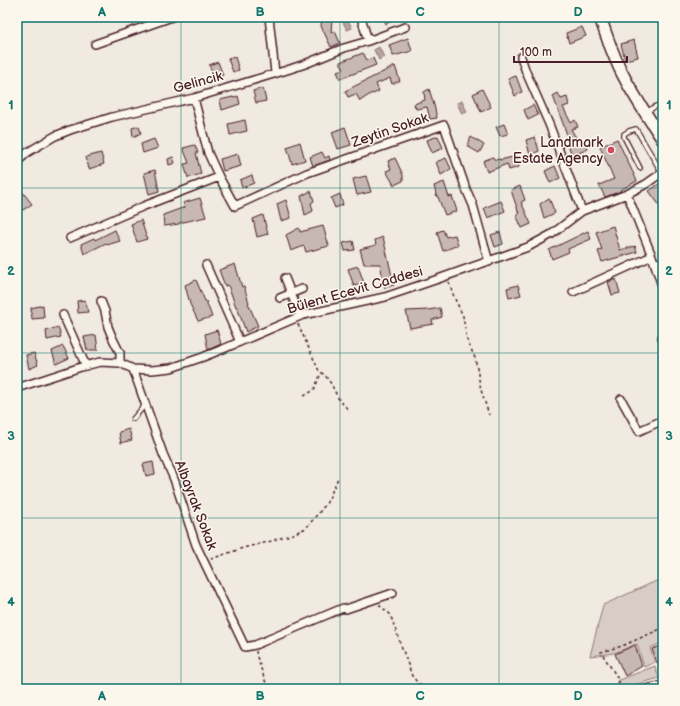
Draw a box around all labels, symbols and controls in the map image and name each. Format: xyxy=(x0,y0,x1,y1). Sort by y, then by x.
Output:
text: A xyxy=(97,4,106,20)
text: B xyxy=(255,4,265,20)
text: C xyxy=(415,4,425,20)
text: D xyxy=(573,4,583,20)
scale bar xyxy=(514,38,627,64)
text: 100 m xyxy=(520,45,552,60)
street label: Gelincik xyxy=(171,67,225,97)
text: 1 xyxy=(8,97,14,113)
text: 1 xyxy=(666,97,672,113)
street label: Zeytin Sokak xyxy=(349,109,431,151)
place label: Landmark Estate Agency xyxy=(513,134,604,167)
marker: Landmark Estate Agency xyxy=(606,145,616,155)
text: 2 xyxy=(7,263,15,279)
street label: Bülent Ecevit Caddesi xyxy=(285,263,425,317)
text: 2 xyxy=(665,263,673,279)
text: 3 xyxy=(7,428,15,444)
text: 3 xyxy=(665,428,673,444)
street label: Albayrak Sokak xyxy=(171,458,221,552)
text: 4 xyxy=(7,594,15,610)
text: 4 xyxy=(665,594,673,610)
text: A xyxy=(97,688,106,704)
text: B xyxy=(255,688,265,704)
text: C xyxy=(415,688,425,704)
text: D xyxy=(573,688,583,704)

